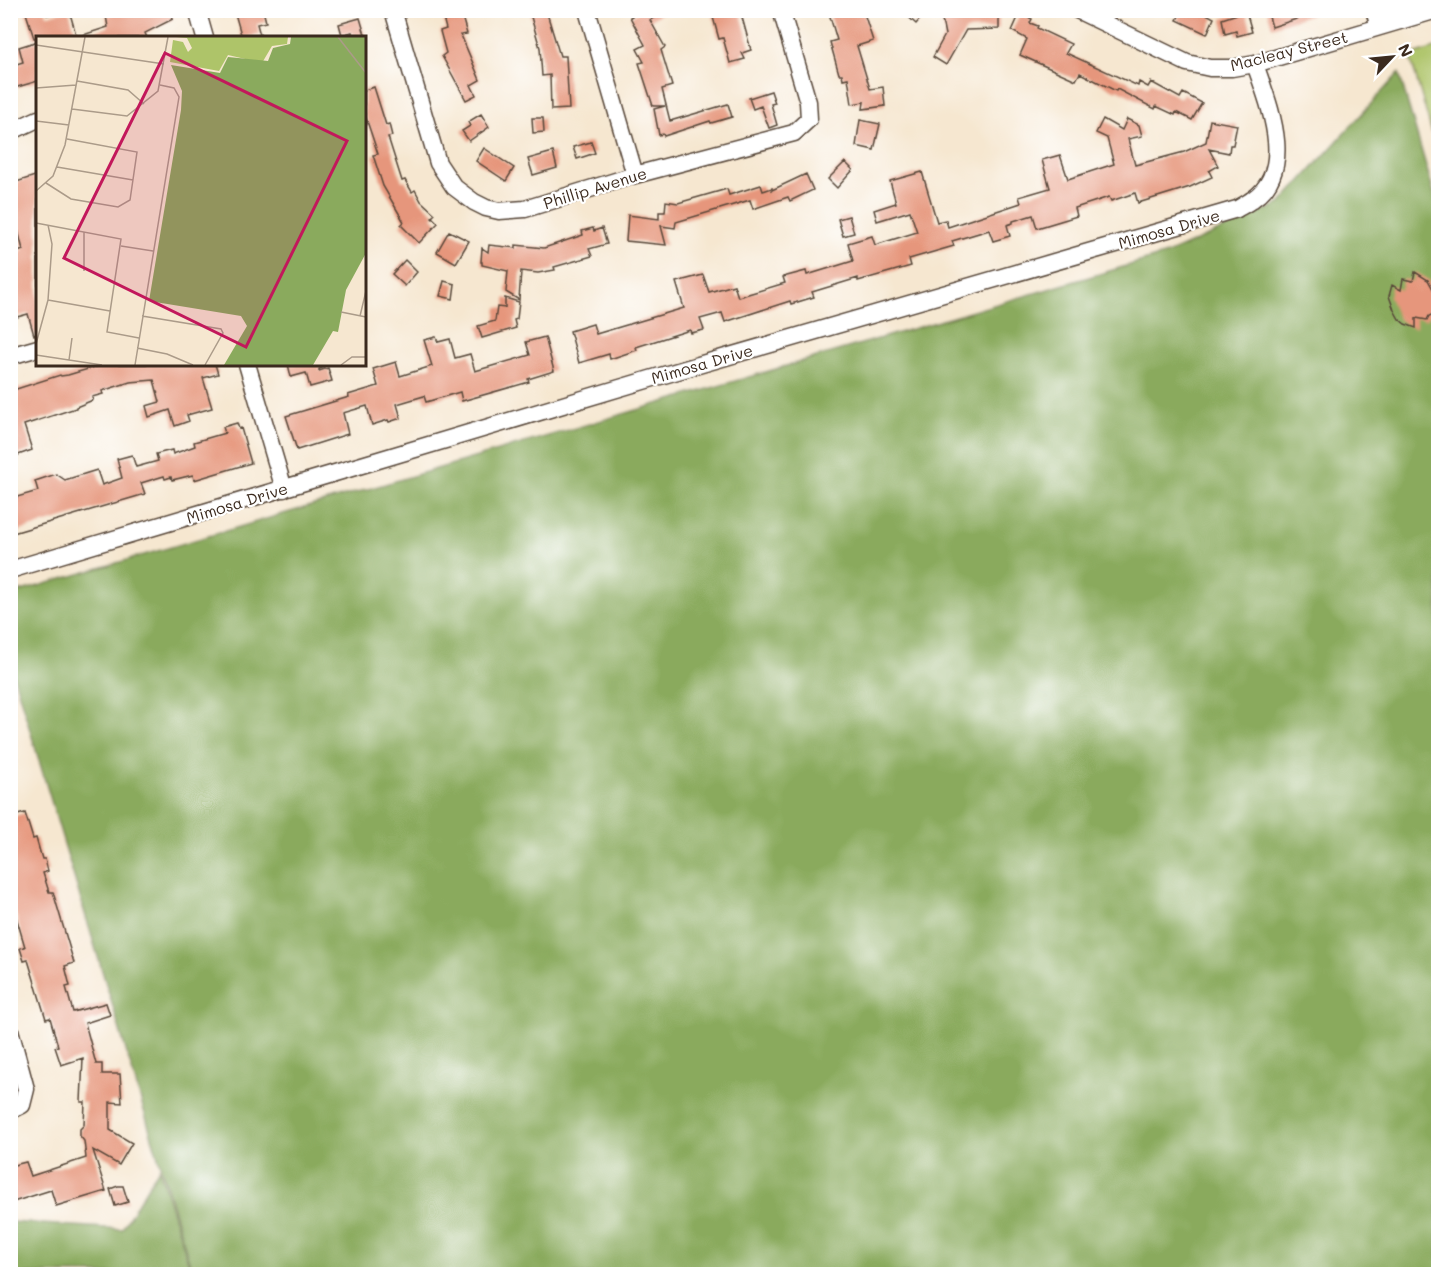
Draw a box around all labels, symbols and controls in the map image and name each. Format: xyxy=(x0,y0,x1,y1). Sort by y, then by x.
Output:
street label: Macleay Street xyxy=(1228,26,1350,75)
north arrow xyxy=(1362,27,1422,87)
inset map xyxy=(36,36,366,366)
text: N xyxy=(1394,40,1418,60)
street label: Phillip Avenue xyxy=(541,162,649,213)
street label: Mimosa Drive xyxy=(1115,204,1222,253)
street label: Mimosa Drive xyxy=(648,339,755,388)
street label: Mimosa Drive xyxy=(184,477,290,528)

